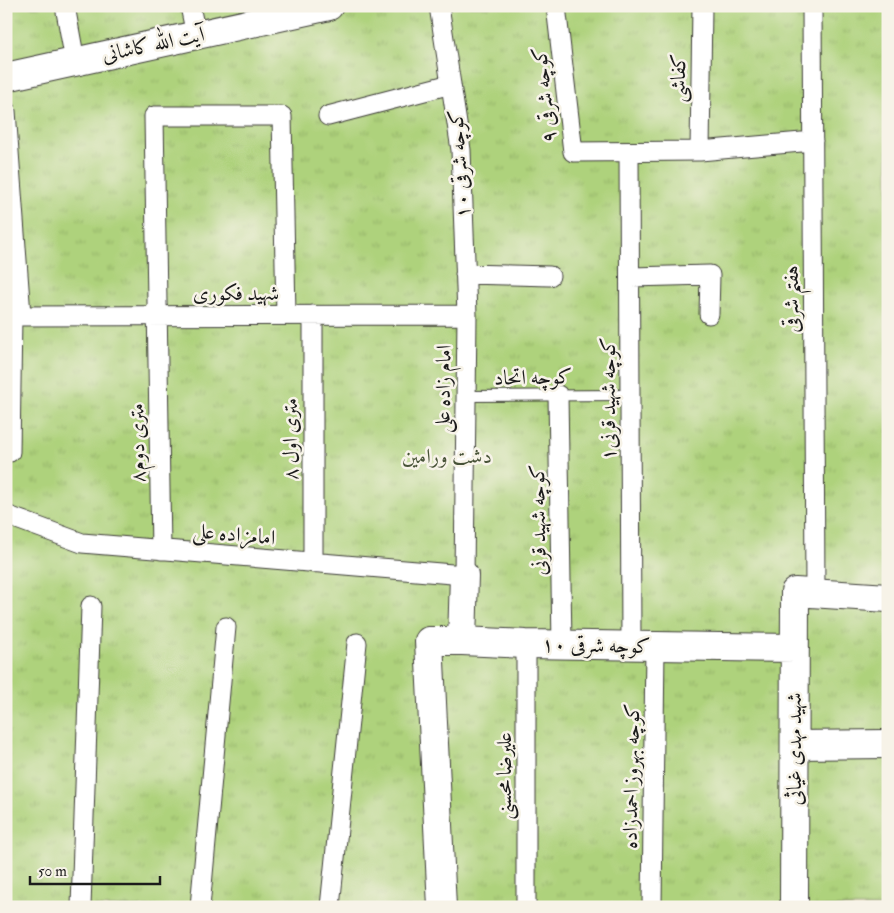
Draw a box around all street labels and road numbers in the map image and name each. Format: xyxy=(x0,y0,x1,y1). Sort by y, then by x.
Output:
street label: آیت الله کاشانی xyxy=(98,16,209,69)
street label: کوچه شرقی ۹ xyxy=(526,45,563,144)
street label: کفاشی xyxy=(665,53,693,103)
street label: کوچه شرقی ۱۰ xyxy=(442,109,477,219)
street label: هفتم شرقی xyxy=(778,265,812,333)
street label: شهید فکوری xyxy=(193,280,279,307)
street label: کوچه شهید قرنی۱ xyxy=(595,337,622,461)
street label: امام زاده علی xyxy=(429,345,462,433)
street label: کوچه اتحاد xyxy=(494,363,572,392)
street label: ۸ متری اول xyxy=(277,398,304,480)
street label: متری دوم۸ xyxy=(123,403,156,483)
street label: کوچه شهید قرنی xyxy=(524,464,553,576)
street label: امامزاده علی xyxy=(191,517,276,554)
street label: کوچه شرقی ۱۰ xyxy=(541,631,651,660)
street label: شهید مهدی غیاثی xyxy=(781,692,808,806)
street label: کوچه بهروز احمدزاده xyxy=(617,703,646,849)
street label: علیرضا محسنی xyxy=(491,732,519,820)

